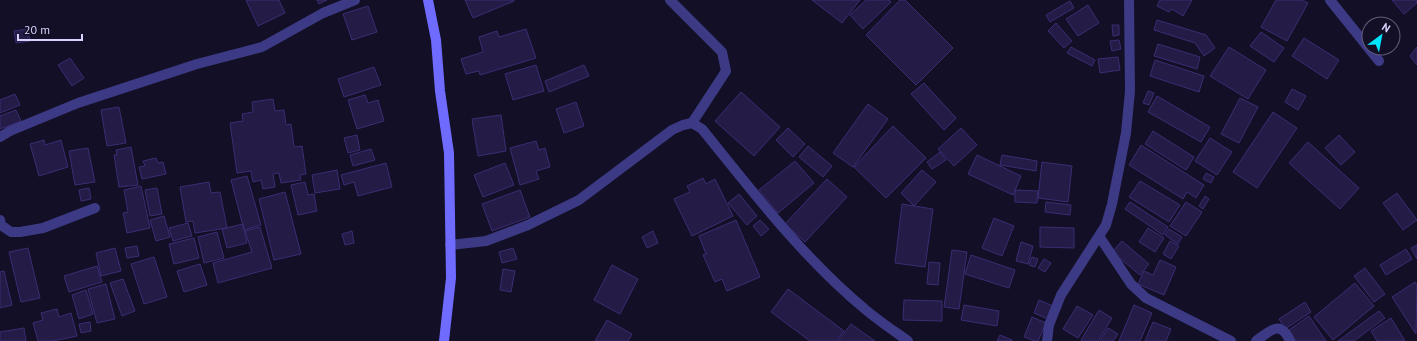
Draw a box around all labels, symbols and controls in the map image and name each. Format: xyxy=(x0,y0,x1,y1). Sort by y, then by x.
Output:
scale bar xyxy=(18,16,82,42)
north arrow xyxy=(1361,16,1401,56)
text: N xyxy=(1380,20,1393,35)
text: 20 m xyxy=(24,22,50,37)

